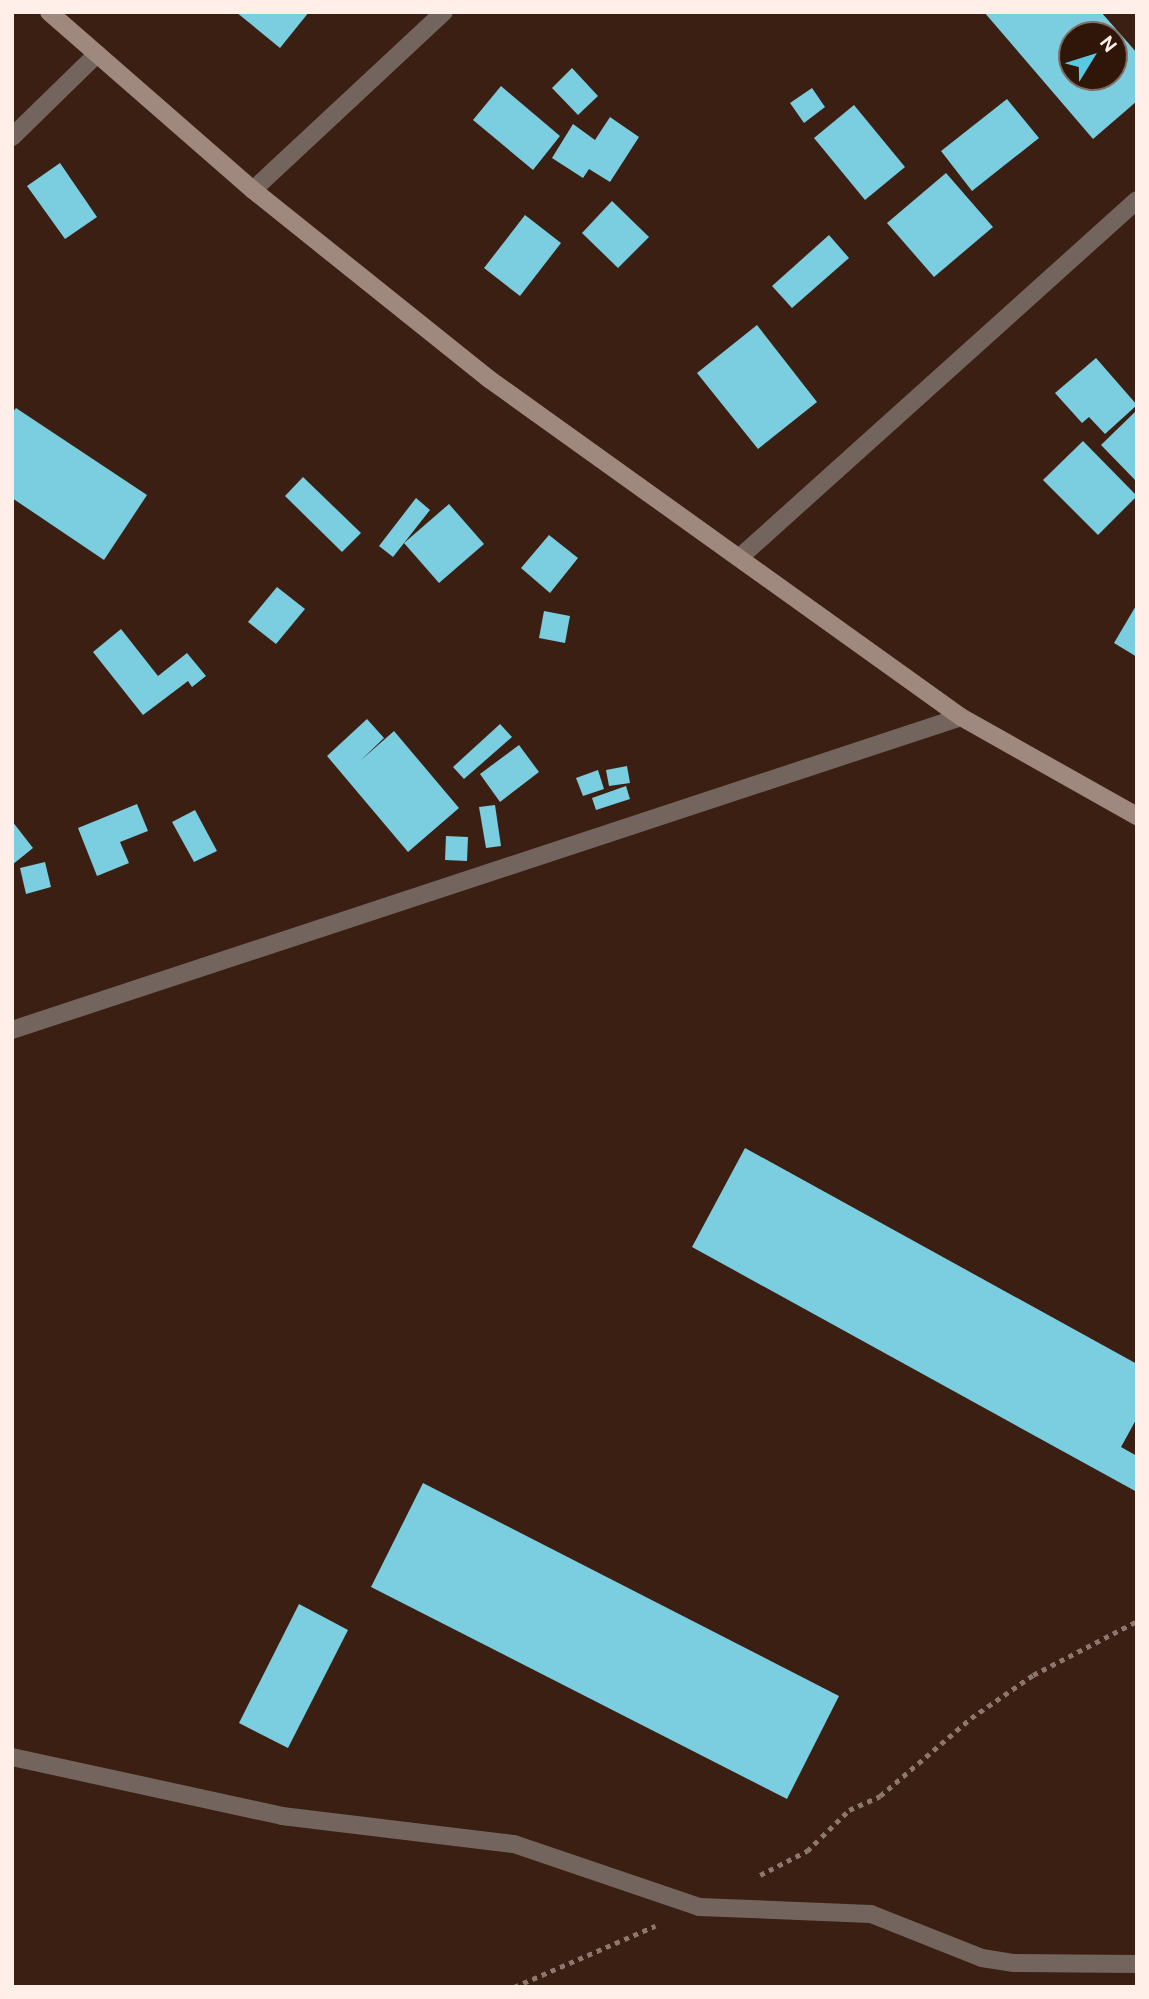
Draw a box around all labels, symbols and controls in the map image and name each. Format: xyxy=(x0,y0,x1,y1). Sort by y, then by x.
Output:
north arrow xyxy=(1058,21,1128,91)
text: N xyxy=(1094,31,1122,57)

